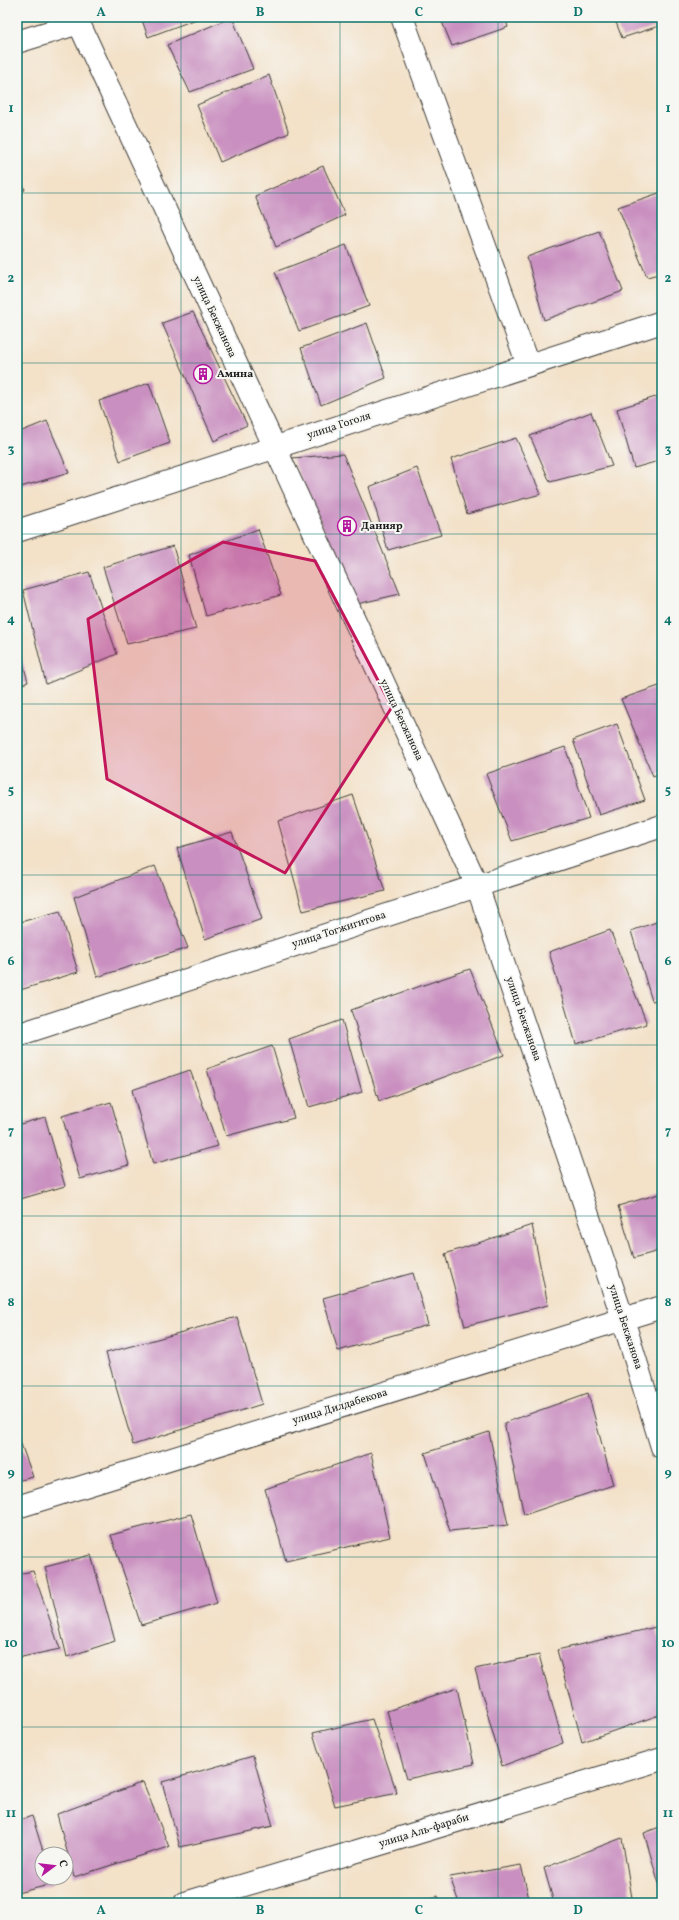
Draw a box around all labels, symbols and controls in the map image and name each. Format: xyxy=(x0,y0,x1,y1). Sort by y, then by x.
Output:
text: A xyxy=(96,4,106,22)
text: B xyxy=(256,4,265,22)
text: C xyxy=(415,4,423,22)
text: D xyxy=(573,4,583,22)
text: 1 xyxy=(8,100,14,118)
text: 1 xyxy=(665,100,671,118)
text: 2 xyxy=(8,270,15,288)
text: 2 xyxy=(665,270,672,288)
street label: улица Бекжанова xyxy=(188,274,240,361)
building icon: Амина xyxy=(192,363,214,385)
place label: Амина xyxy=(217,367,253,382)
street label: улица Гоголя xyxy=(305,409,373,443)
text: 3 xyxy=(8,441,15,459)
text: 3 xyxy=(665,441,672,459)
building icon: Данияр xyxy=(336,515,358,537)
place label: Данияр xyxy=(361,519,403,534)
text: 4 xyxy=(7,611,15,629)
text: 4 xyxy=(664,611,672,629)
street label: улица Бекжанова xyxy=(375,677,427,764)
text: 5 xyxy=(8,782,14,800)
text: 5 xyxy=(665,782,671,800)
street label: улица Тогжигитова xyxy=(290,908,388,952)
text: 6 xyxy=(7,953,15,971)
text: 6 xyxy=(664,953,672,971)
street label: улица Бекжанова xyxy=(501,975,545,1064)
text: 7 xyxy=(8,1123,14,1141)
text: 7 xyxy=(665,1123,671,1141)
street label: улица Бекжанова xyxy=(604,1283,646,1372)
text: 8 xyxy=(7,1294,15,1312)
text: 8 xyxy=(664,1294,672,1312)
street label: улица Дилдабекова xyxy=(291,1385,390,1429)
text: 9 xyxy=(7,1464,15,1482)
text: 9 xyxy=(664,1464,672,1482)
text: 10 xyxy=(4,1635,18,1653)
text: 10 xyxy=(661,1635,675,1653)
text: 11 xyxy=(6,1805,16,1823)
text: 11 xyxy=(663,1805,673,1823)
street label: улица Аль-фараби xyxy=(377,1810,471,1852)
north arrow xyxy=(34,1846,74,1886)
text: С xyxy=(54,1858,70,1869)
text: A xyxy=(96,1902,106,1920)
text: B xyxy=(256,1902,265,1920)
text: C xyxy=(415,1902,423,1920)
text: D xyxy=(573,1902,583,1920)

